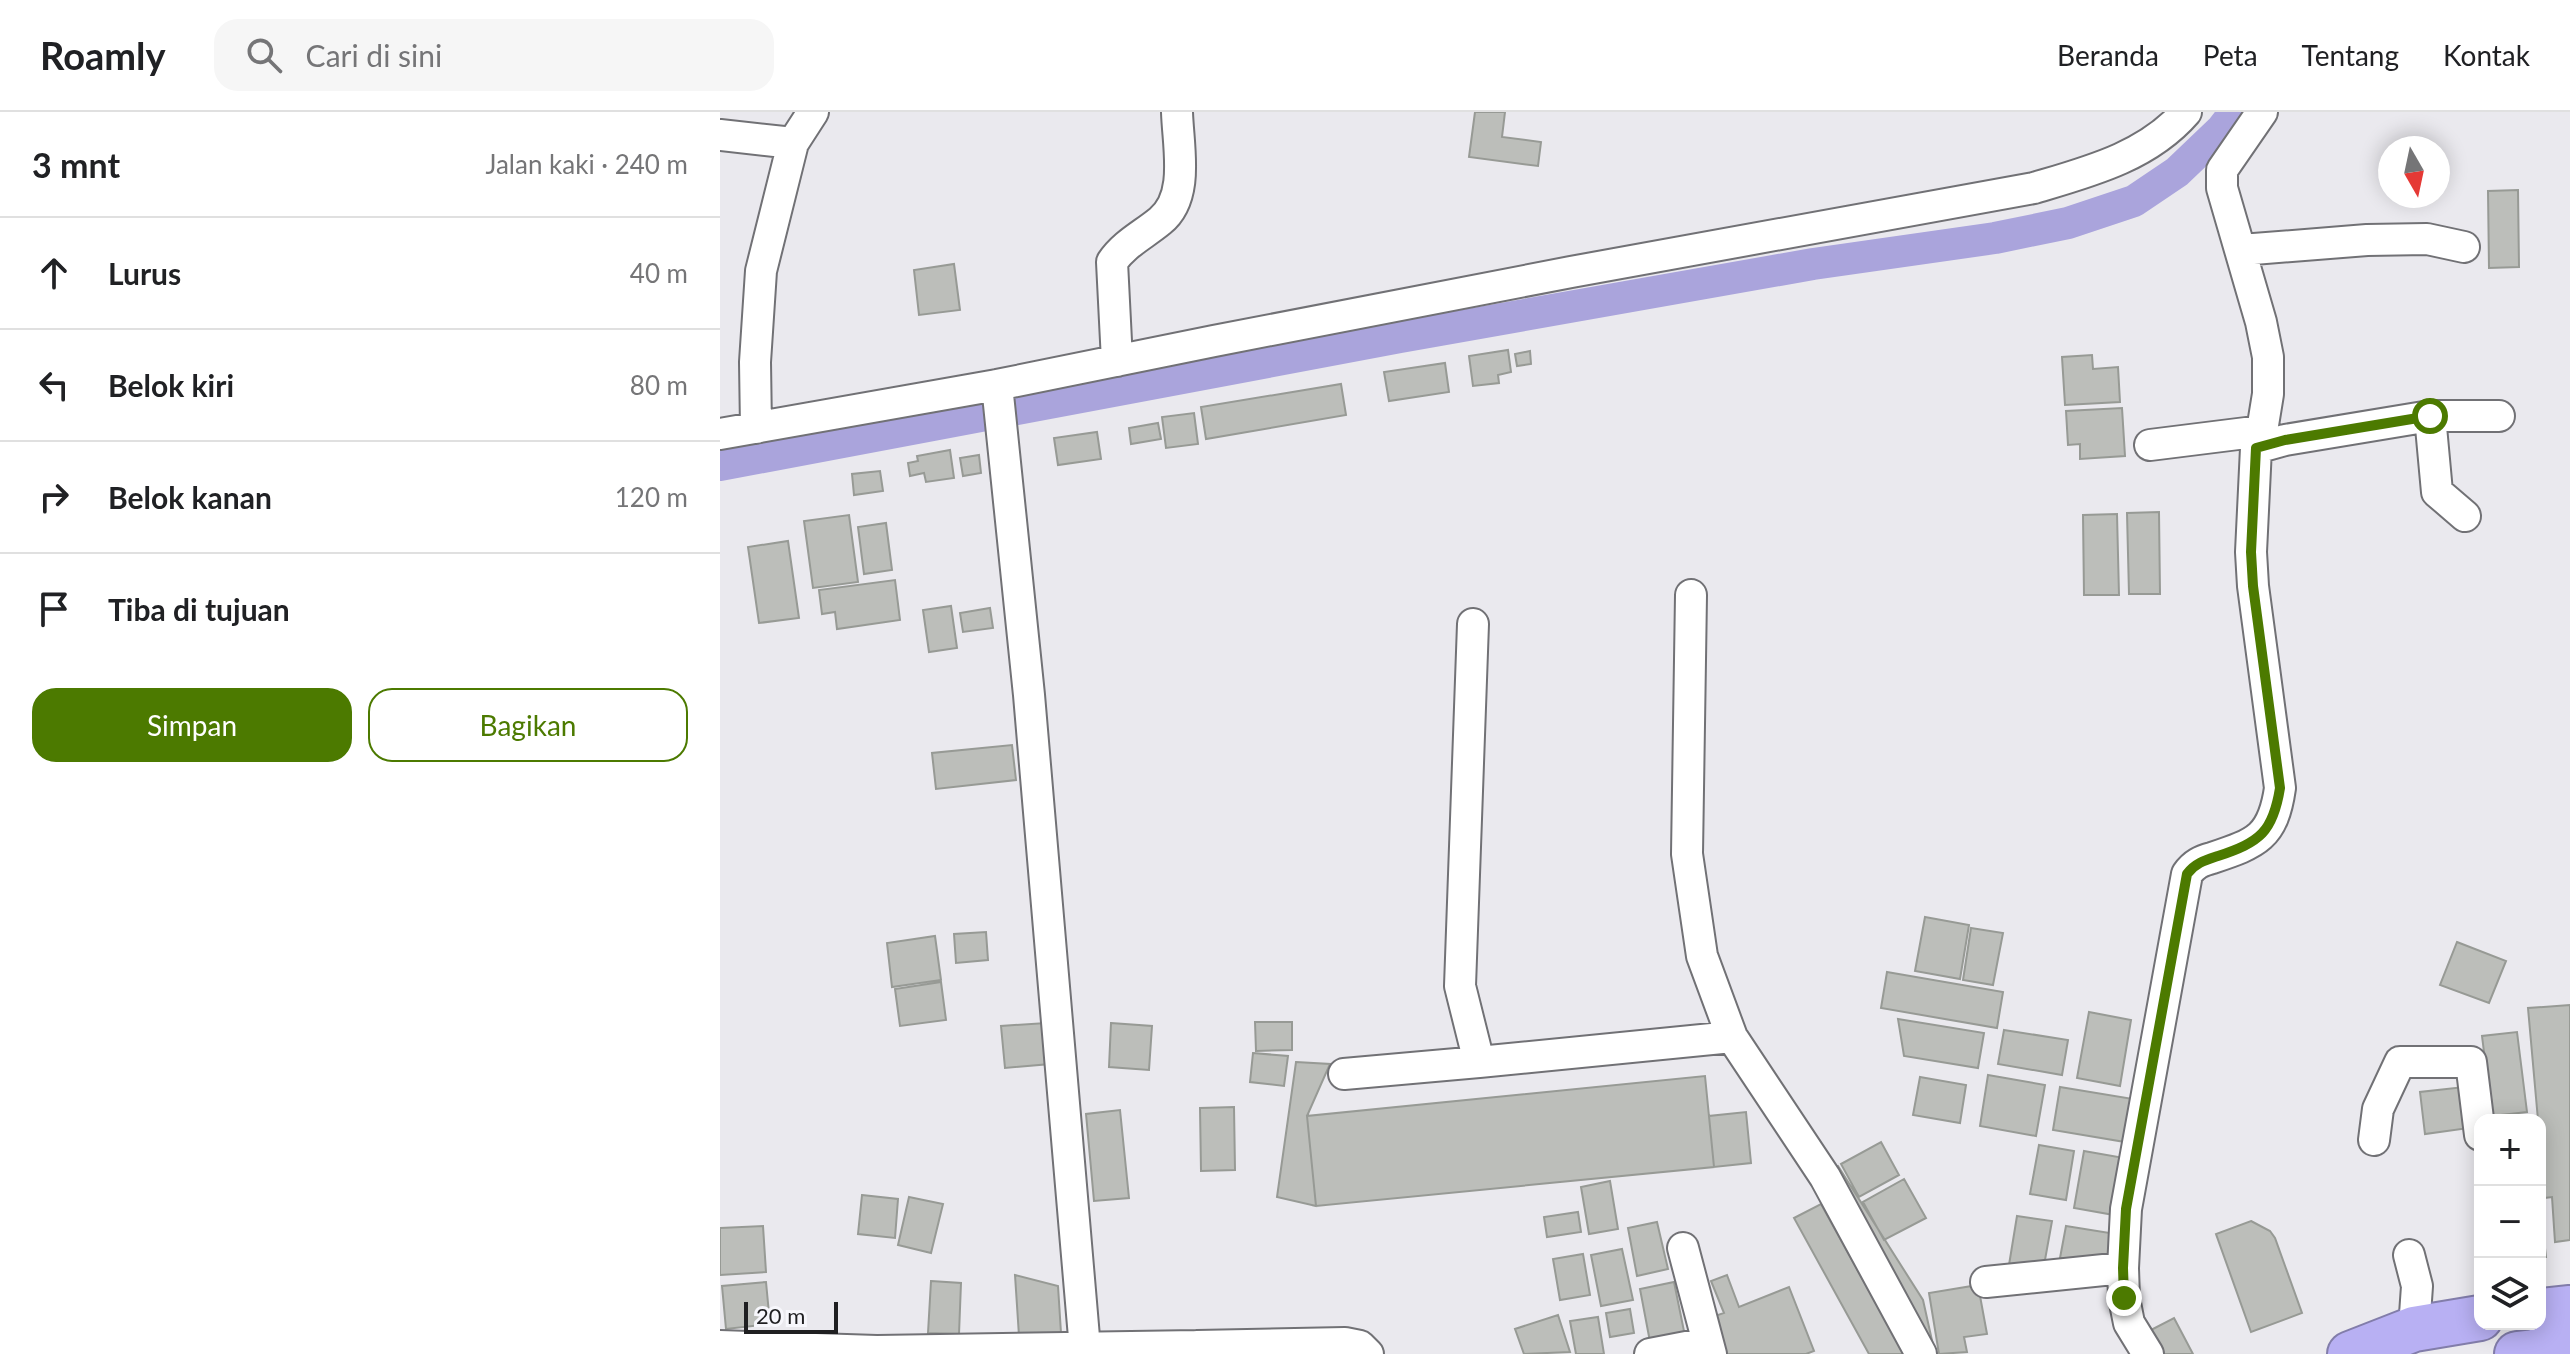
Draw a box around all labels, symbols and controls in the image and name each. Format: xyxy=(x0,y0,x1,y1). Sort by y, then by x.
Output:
search box xyxy=(214,19,774,91)
text: Roamly xyxy=(40,32,166,78)
icon: search xyxy=(242,33,286,77)
text: Cari di sini xyxy=(306,37,442,73)
text: Beranda xyxy=(2057,38,2159,72)
text: Peta xyxy=(2203,38,2258,72)
text: Tentang xyxy=(2302,38,2399,72)
text: Kontak xyxy=(2443,38,2530,72)
north arrow xyxy=(2378,136,2450,208)
text: 3 mnt xyxy=(32,144,120,185)
text: Jalan kaki · 240 m xyxy=(485,148,688,180)
icon: ahead xyxy=(32,251,76,295)
text: Lurus xyxy=(108,255,181,291)
text: 40 m xyxy=(630,257,688,289)
icon: left xyxy=(32,363,76,407)
text: Belok kiri xyxy=(108,367,234,403)
text: 80 m xyxy=(630,369,688,401)
route start xyxy=(2412,398,2448,434)
icon: right xyxy=(32,475,76,519)
text: Belok kanan xyxy=(108,479,272,515)
text: 120 m xyxy=(615,481,688,513)
icon: arrive xyxy=(32,587,76,631)
text: Tiba di tujuan xyxy=(108,591,290,627)
button: Simpan xyxy=(32,688,352,762)
button: Bagikan xyxy=(368,688,688,762)
map controls xyxy=(2474,1114,2546,1330)
button: + xyxy=(2474,1114,2546,1186)
button: − xyxy=(2474,1186,2546,1258)
button: layers xyxy=(2474,1258,2546,1330)
route end xyxy=(2106,1280,2142,1316)
scale bar xyxy=(744,1298,838,1334)
text: 20 m xyxy=(756,1302,805,1329)

